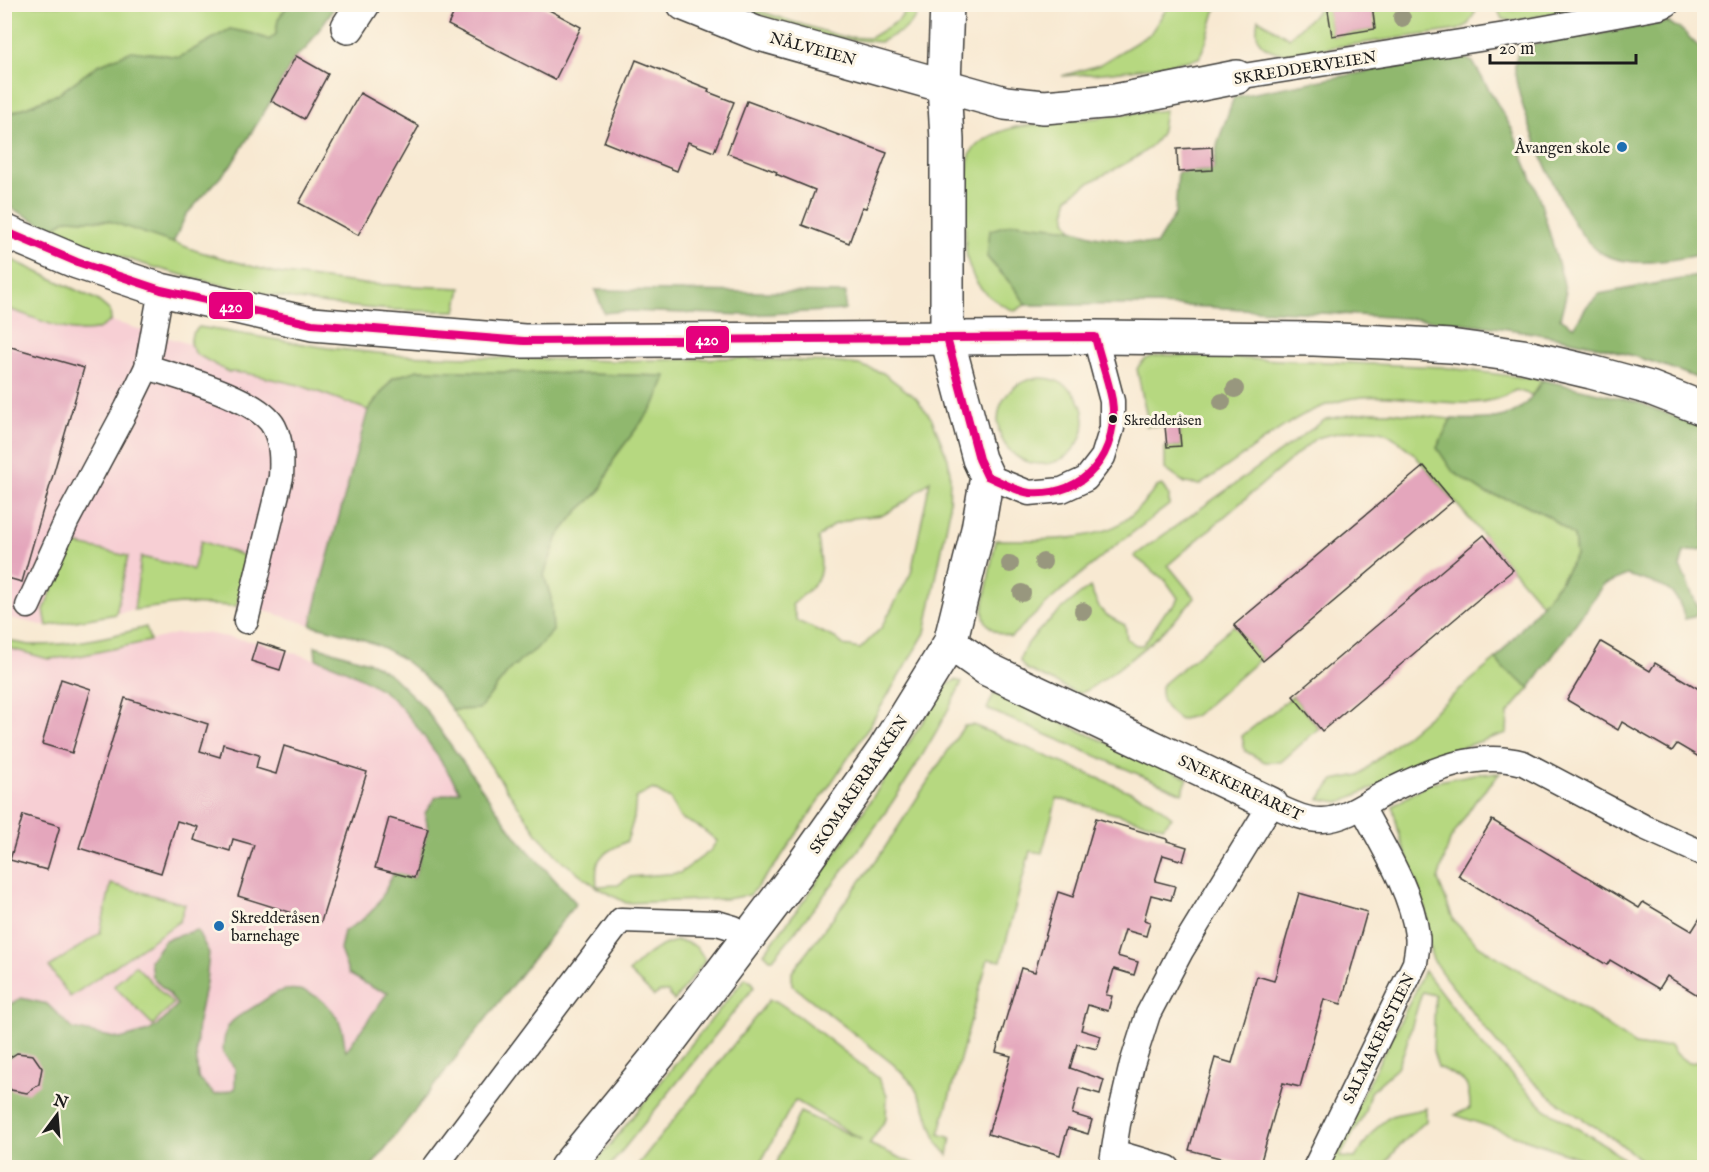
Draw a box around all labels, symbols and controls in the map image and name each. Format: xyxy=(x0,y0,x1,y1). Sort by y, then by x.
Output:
street label: NÅLVEIEN xyxy=(767,27,859,71)
scale bar xyxy=(1490,27,1636,65)
text: 20 m xyxy=(1499,38,1534,61)
street label: SKREDDERVEIEN xyxy=(1233,48,1378,90)
place label: Åvangen skole xyxy=(1514,137,1610,159)
marker: Åvangen skole xyxy=(1615,140,1629,154)
line badge: 420 xyxy=(208,291,254,320)
text: 420 xyxy=(219,298,243,318)
line badge: 420 xyxy=(685,325,730,354)
text: 420 xyxy=(695,331,719,351)
place label: Skredderåsen xyxy=(1124,412,1202,430)
marker: Skredderåsen xyxy=(1107,413,1119,425)
street label: SKOMAKERBAKKEN xyxy=(806,712,914,858)
street label: SNEKKERFARET xyxy=(1175,751,1306,827)
place label: Skredderåsen barnehage xyxy=(231,909,320,947)
marker: Skredderåsen barnehage xyxy=(212,919,226,933)
street label: SALMAKERSTIEN xyxy=(1340,970,1420,1107)
north arrow xyxy=(27,1085,87,1145)
text: N xyxy=(50,1091,70,1114)

